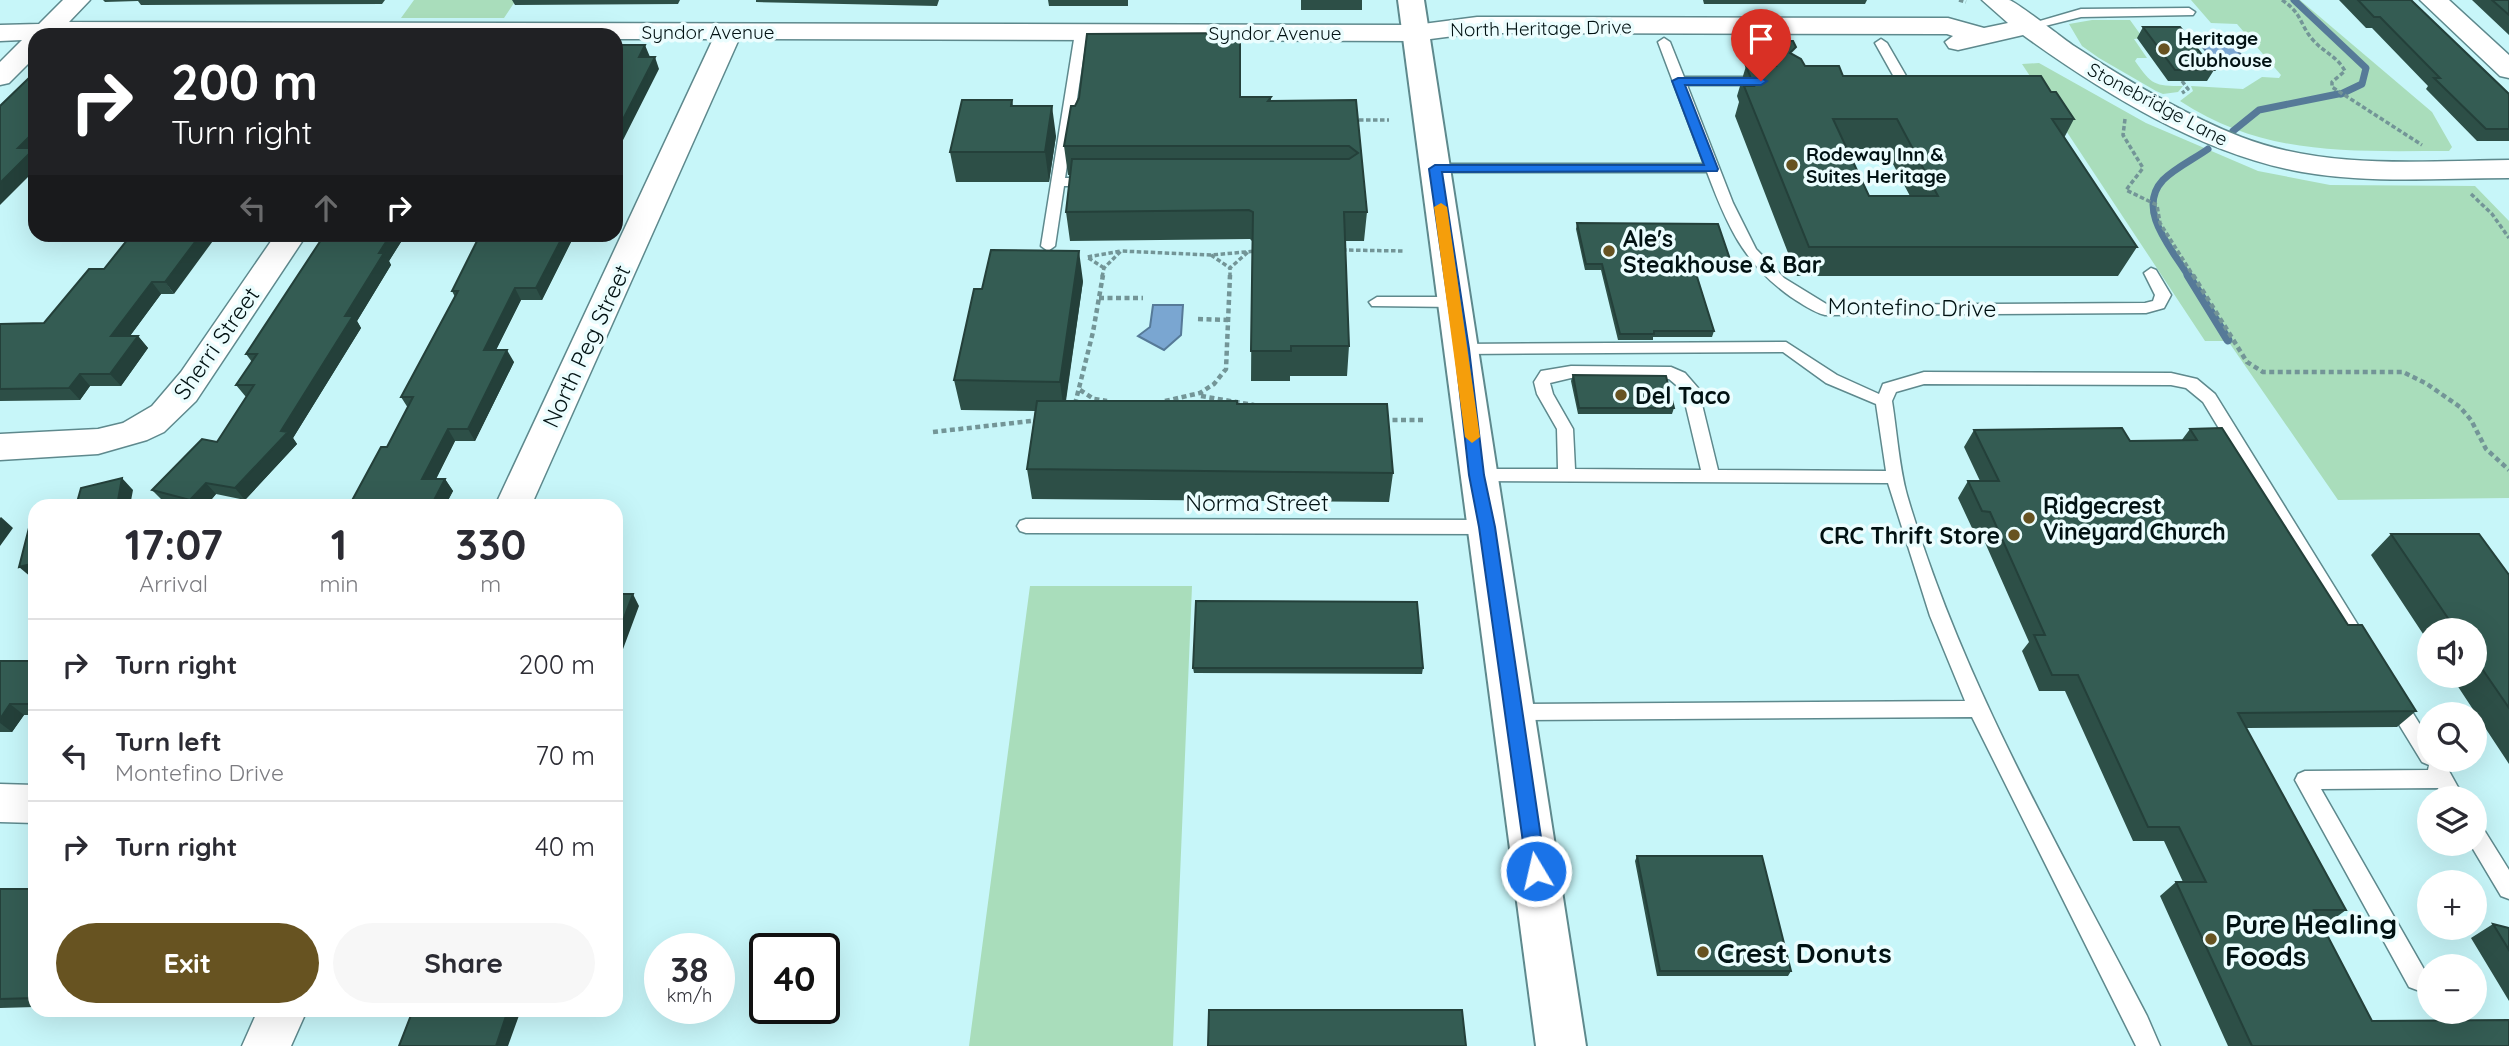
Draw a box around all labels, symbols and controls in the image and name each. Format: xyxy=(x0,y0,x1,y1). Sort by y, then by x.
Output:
pin xyxy=(1731,9,1791,81)
street label: North Heritage Drive xyxy=(1450,14,1632,42)
street label: Syndor Avenue xyxy=(642,20,774,44)
icon: arrive xyxy=(1742,20,1780,58)
street label: Syndor Avenue xyxy=(1209,21,1341,45)
place label: Heritage Clubhouse xyxy=(2178,26,2273,72)
marker: Heritage Clubhouse xyxy=(2156,41,2172,57)
text: 200 m xyxy=(171,51,318,112)
icon: right xyxy=(56,56,147,147)
street label: Stonebridge Lane xyxy=(2084,57,2232,151)
text: Turn right xyxy=(171,112,312,152)
place label: Rodeway Inn & Suites Heritage xyxy=(1806,142,1947,188)
marker: Rodeway Inn & Suites Heritage xyxy=(1784,157,1800,173)
icon: left xyxy=(234,189,272,227)
icon: ahead xyxy=(307,189,345,227)
icon: right xyxy=(380,189,418,227)
place label: Ale's Steakhouse & Bar xyxy=(1623,224,1822,279)
marker: Ale's Steakhouse & Bar xyxy=(1601,243,1617,259)
street label: North Peg Street xyxy=(536,260,637,432)
street label: Sherri Street xyxy=(167,281,265,405)
street label: Montefino Drive xyxy=(1827,291,1997,323)
place label: Del Taco xyxy=(1635,381,1731,410)
marker: Del Taco xyxy=(1613,387,1629,403)
street label: Norma Street xyxy=(1185,488,1329,517)
place label: Ridgecrest Vineyard Church xyxy=(2043,491,2226,546)
marker: Ridgecrest Vineyard Church xyxy=(2021,510,2037,526)
text: 17:07 xyxy=(125,518,223,571)
text: 1 xyxy=(331,518,347,571)
text: 330 xyxy=(455,518,526,571)
place label: CRC Thrift Store xyxy=(1819,521,2000,550)
marker: CRC Thrift Store xyxy=(2006,527,2022,543)
text: Arrival xyxy=(139,569,208,598)
text: min xyxy=(319,569,359,598)
text: m xyxy=(480,569,501,598)
map controls xyxy=(2417,618,2487,1024)
button: sound xyxy=(2417,618,2487,688)
icon: right xyxy=(56,646,94,684)
text: Turn right xyxy=(115,648,237,681)
text: 200 m xyxy=(519,648,595,681)
button: search xyxy=(2417,702,2487,772)
text: Turn left xyxy=(115,725,222,758)
icon: left xyxy=(56,737,94,775)
text: 70 m xyxy=(535,739,595,772)
text: Montefino Drive xyxy=(115,758,284,787)
button: layers xyxy=(2417,786,2487,856)
icon: right xyxy=(56,828,94,866)
text: Turn right xyxy=(115,830,237,863)
text: 40 m xyxy=(535,830,595,863)
position arrow xyxy=(1499,834,1573,908)
button: + xyxy=(2417,870,2487,940)
place label: Pure Healing Foods xyxy=(2225,906,2397,973)
button: Exit xyxy=(56,923,319,1003)
button: Share xyxy=(333,923,595,1003)
marker: Pure Healing Foods xyxy=(2203,931,2219,947)
speed limit sign: 40 xyxy=(749,933,840,1024)
place label: Crest Donuts xyxy=(1717,935,1892,970)
marker: Crest Donuts xyxy=(1695,944,1711,960)
text: 38 xyxy=(671,947,708,991)
button: − xyxy=(2417,954,2487,1024)
text: km/h xyxy=(667,984,712,1007)

